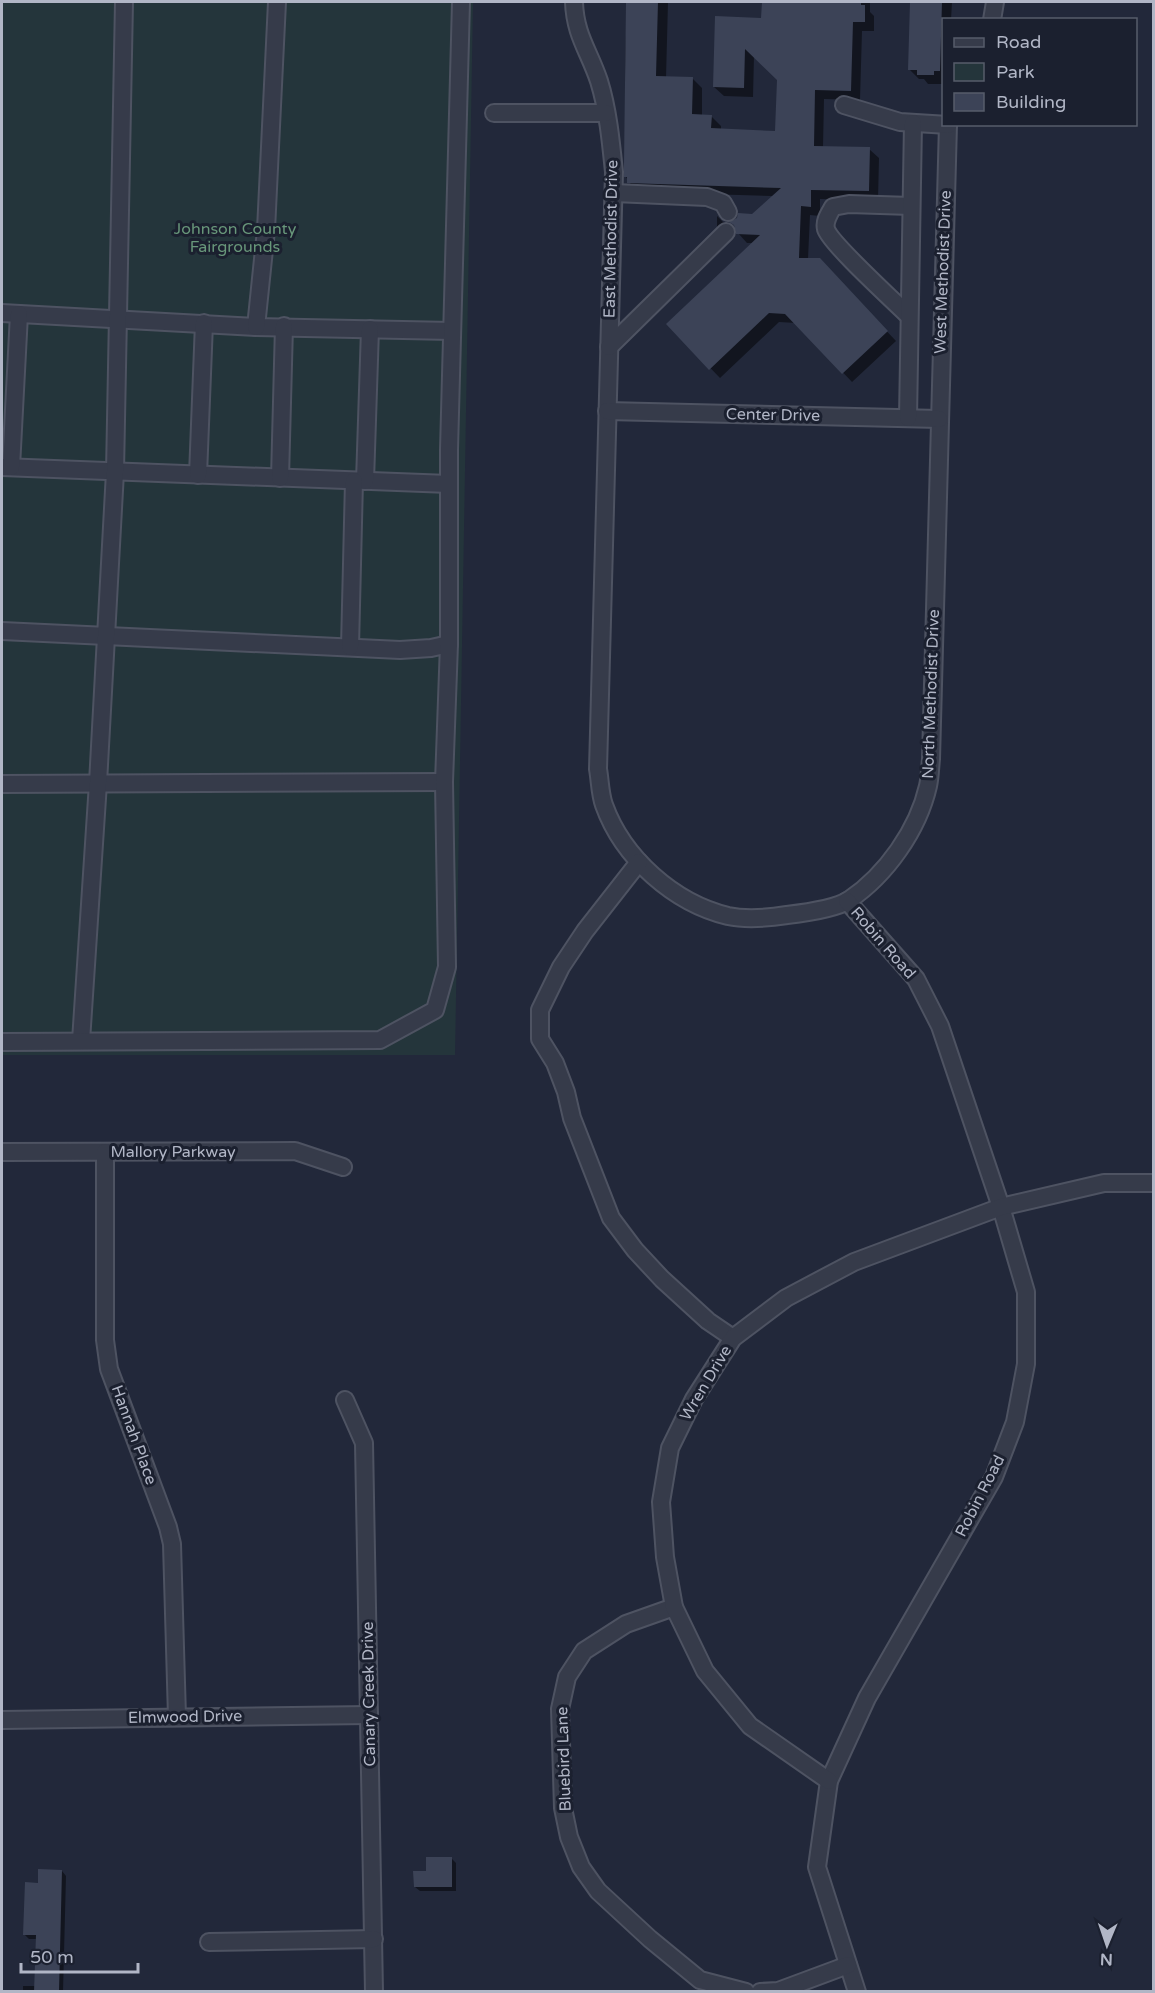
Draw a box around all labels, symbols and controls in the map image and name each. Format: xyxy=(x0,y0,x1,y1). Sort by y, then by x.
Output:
legend xyxy=(942,18,1137,126)
text: Road xyxy=(996,31,1041,53)
text: Park xyxy=(996,61,1035,83)
text: Building xyxy=(996,91,1066,113)
street label: East Methodist Drive xyxy=(600,160,622,318)
street label: West Methodist Drive xyxy=(930,190,956,354)
park label: Johnson County Fairgrounds xyxy=(174,219,297,257)
street label: Center Drive xyxy=(726,404,820,426)
street label: North Methodist Drive xyxy=(918,609,944,779)
street label: Robin Road xyxy=(846,903,920,983)
street label: Mallory Parkway xyxy=(110,1142,236,1162)
street label: Wren Drive xyxy=(676,1342,736,1424)
street label: Hannah Place xyxy=(107,1382,161,1488)
street label: Robin Road xyxy=(951,1452,1009,1540)
street label: Canary Creek Drive xyxy=(358,1621,380,1767)
street label: Elmwood Drive xyxy=(128,1706,242,1728)
street label: Bluebird Lane xyxy=(552,1706,576,1812)
north arrow xyxy=(1077,1915,1137,1975)
scale bar xyxy=(21,1936,138,1974)
text: 50 m xyxy=(30,1946,74,1968)
text: N xyxy=(1100,1949,1113,1969)

